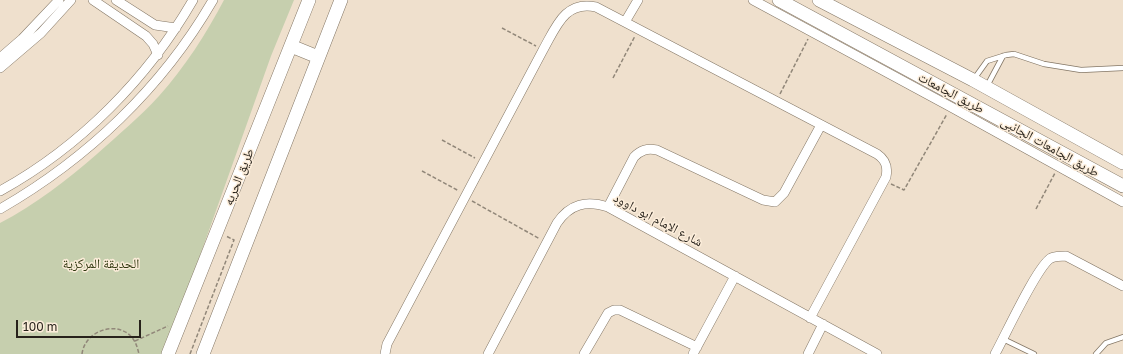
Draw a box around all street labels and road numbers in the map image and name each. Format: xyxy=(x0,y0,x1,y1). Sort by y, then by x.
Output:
street label: طريق الجامعات xyxy=(915,69,987,117)
street label: طريق الجامعات الجانبى xyxy=(998,114,1102,180)
street label: طريق الحريه xyxy=(221,146,257,208)
street label: شارع الإمام ابو داوود xyxy=(611,190,705,250)

